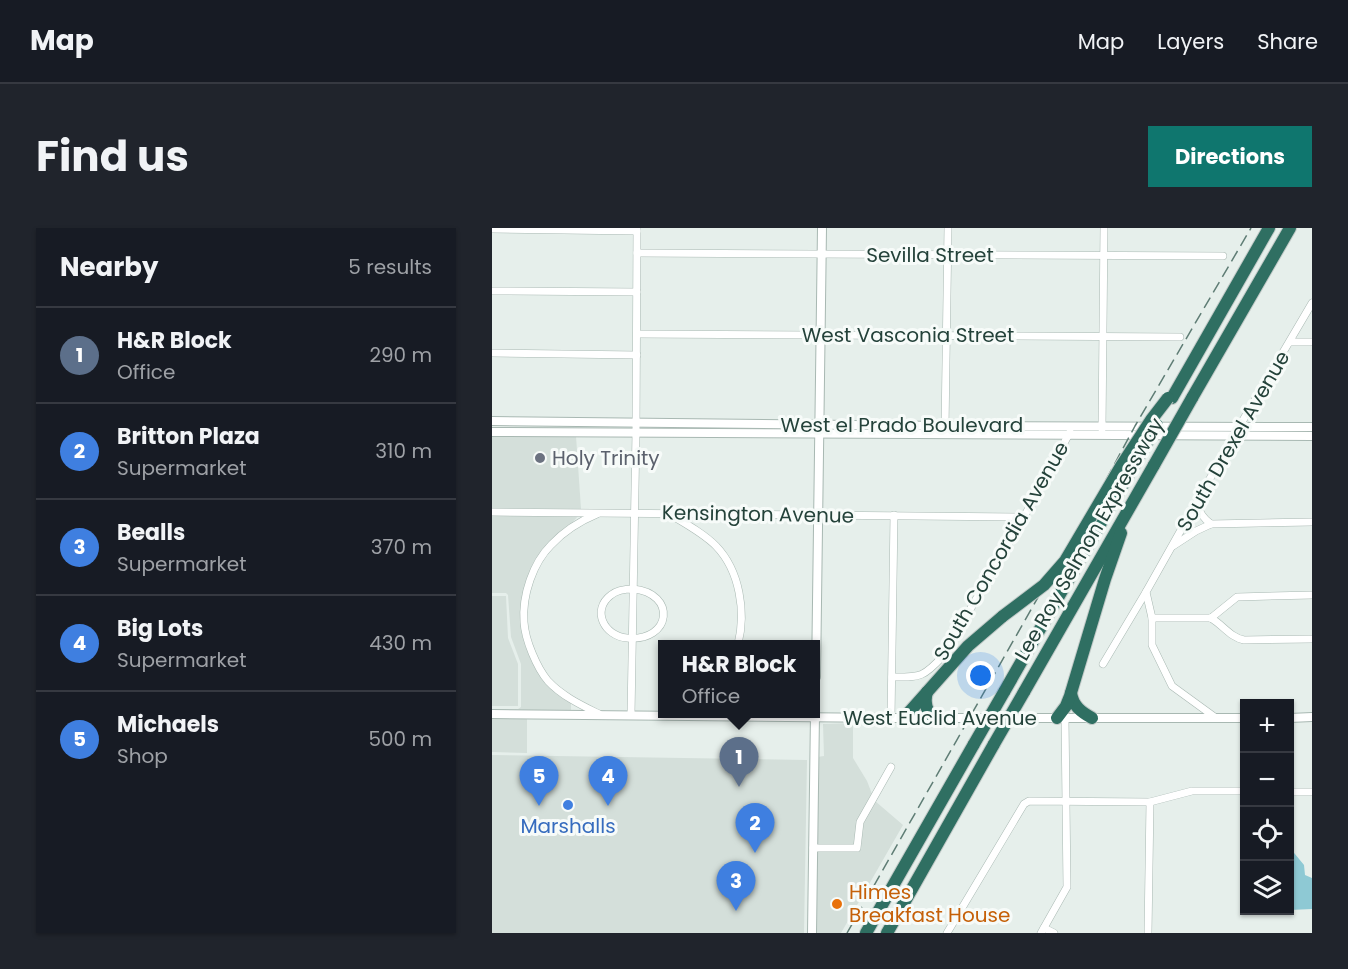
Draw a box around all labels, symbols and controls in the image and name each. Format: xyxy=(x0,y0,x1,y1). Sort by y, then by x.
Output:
text: Map xyxy=(30,21,94,60)
text: Map xyxy=(1078,27,1124,56)
text: Layers xyxy=(1157,27,1224,56)
text: Share xyxy=(1257,27,1318,56)
button: Directions xyxy=(1148,126,1312,187)
text: Find us xyxy=(36,127,189,186)
street label: Sevilla Street xyxy=(866,241,994,269)
text: Nearby xyxy=(60,249,158,285)
text: 5 results xyxy=(348,253,432,281)
street label: West Vasconia Street xyxy=(802,321,1014,349)
text: H&R Block xyxy=(117,325,232,356)
text: 1 xyxy=(76,341,83,369)
text: 290 m xyxy=(369,341,432,369)
street label: South Drexel Avenue xyxy=(1170,346,1296,536)
text: Office xyxy=(117,358,175,386)
street label: West el Prado Boulevard xyxy=(781,411,1023,439)
street label: Lee Roy Selmon Expressway xyxy=(1008,412,1170,666)
text: Britton Plaza xyxy=(117,421,260,452)
street label: South Concordia Avenue xyxy=(927,436,1075,666)
text: 2 xyxy=(74,437,85,465)
text: 310 m xyxy=(375,437,432,465)
place label: Holy Trinity xyxy=(552,444,660,472)
marker: Holy Trinity xyxy=(533,451,547,465)
text: Supermarket xyxy=(117,454,246,482)
street label: Kensington Avenue xyxy=(662,498,854,530)
text: Bealls xyxy=(117,517,185,548)
text: 3 xyxy=(73,533,86,561)
text: 370 m xyxy=(371,533,432,561)
text: Supermarket xyxy=(117,550,246,578)
text: Big Lots xyxy=(117,613,203,644)
text: 4 xyxy=(73,629,86,657)
text: 430 m xyxy=(369,629,432,657)
popup xyxy=(658,640,820,718)
text: Supermarket xyxy=(117,646,246,674)
text: H&R Block xyxy=(682,649,796,680)
your location xyxy=(966,661,995,690)
text: Office xyxy=(682,682,740,710)
map controls xyxy=(1240,699,1294,915)
button: + xyxy=(1240,699,1294,753)
street label: West Euclid Avenue xyxy=(843,704,1037,732)
text: Michaels xyxy=(117,709,219,740)
text: 5 xyxy=(73,725,86,753)
text: 500 m xyxy=(368,725,432,753)
pin: 1 xyxy=(720,738,758,787)
text: Shop xyxy=(117,742,168,770)
button: − xyxy=(1240,753,1294,807)
pin: 5 xyxy=(520,756,558,806)
pin: 4 xyxy=(588,756,628,806)
marker: Marshalls xyxy=(561,798,575,812)
pin: 2 xyxy=(736,804,774,853)
button: locate xyxy=(1240,807,1294,861)
place label: Marshalls xyxy=(520,812,616,840)
button: layers xyxy=(1240,861,1294,915)
pin: 3 xyxy=(716,862,756,911)
place label: Himes Breakfast House xyxy=(849,878,1010,929)
marker: Himes Breakfast House xyxy=(830,897,844,911)

